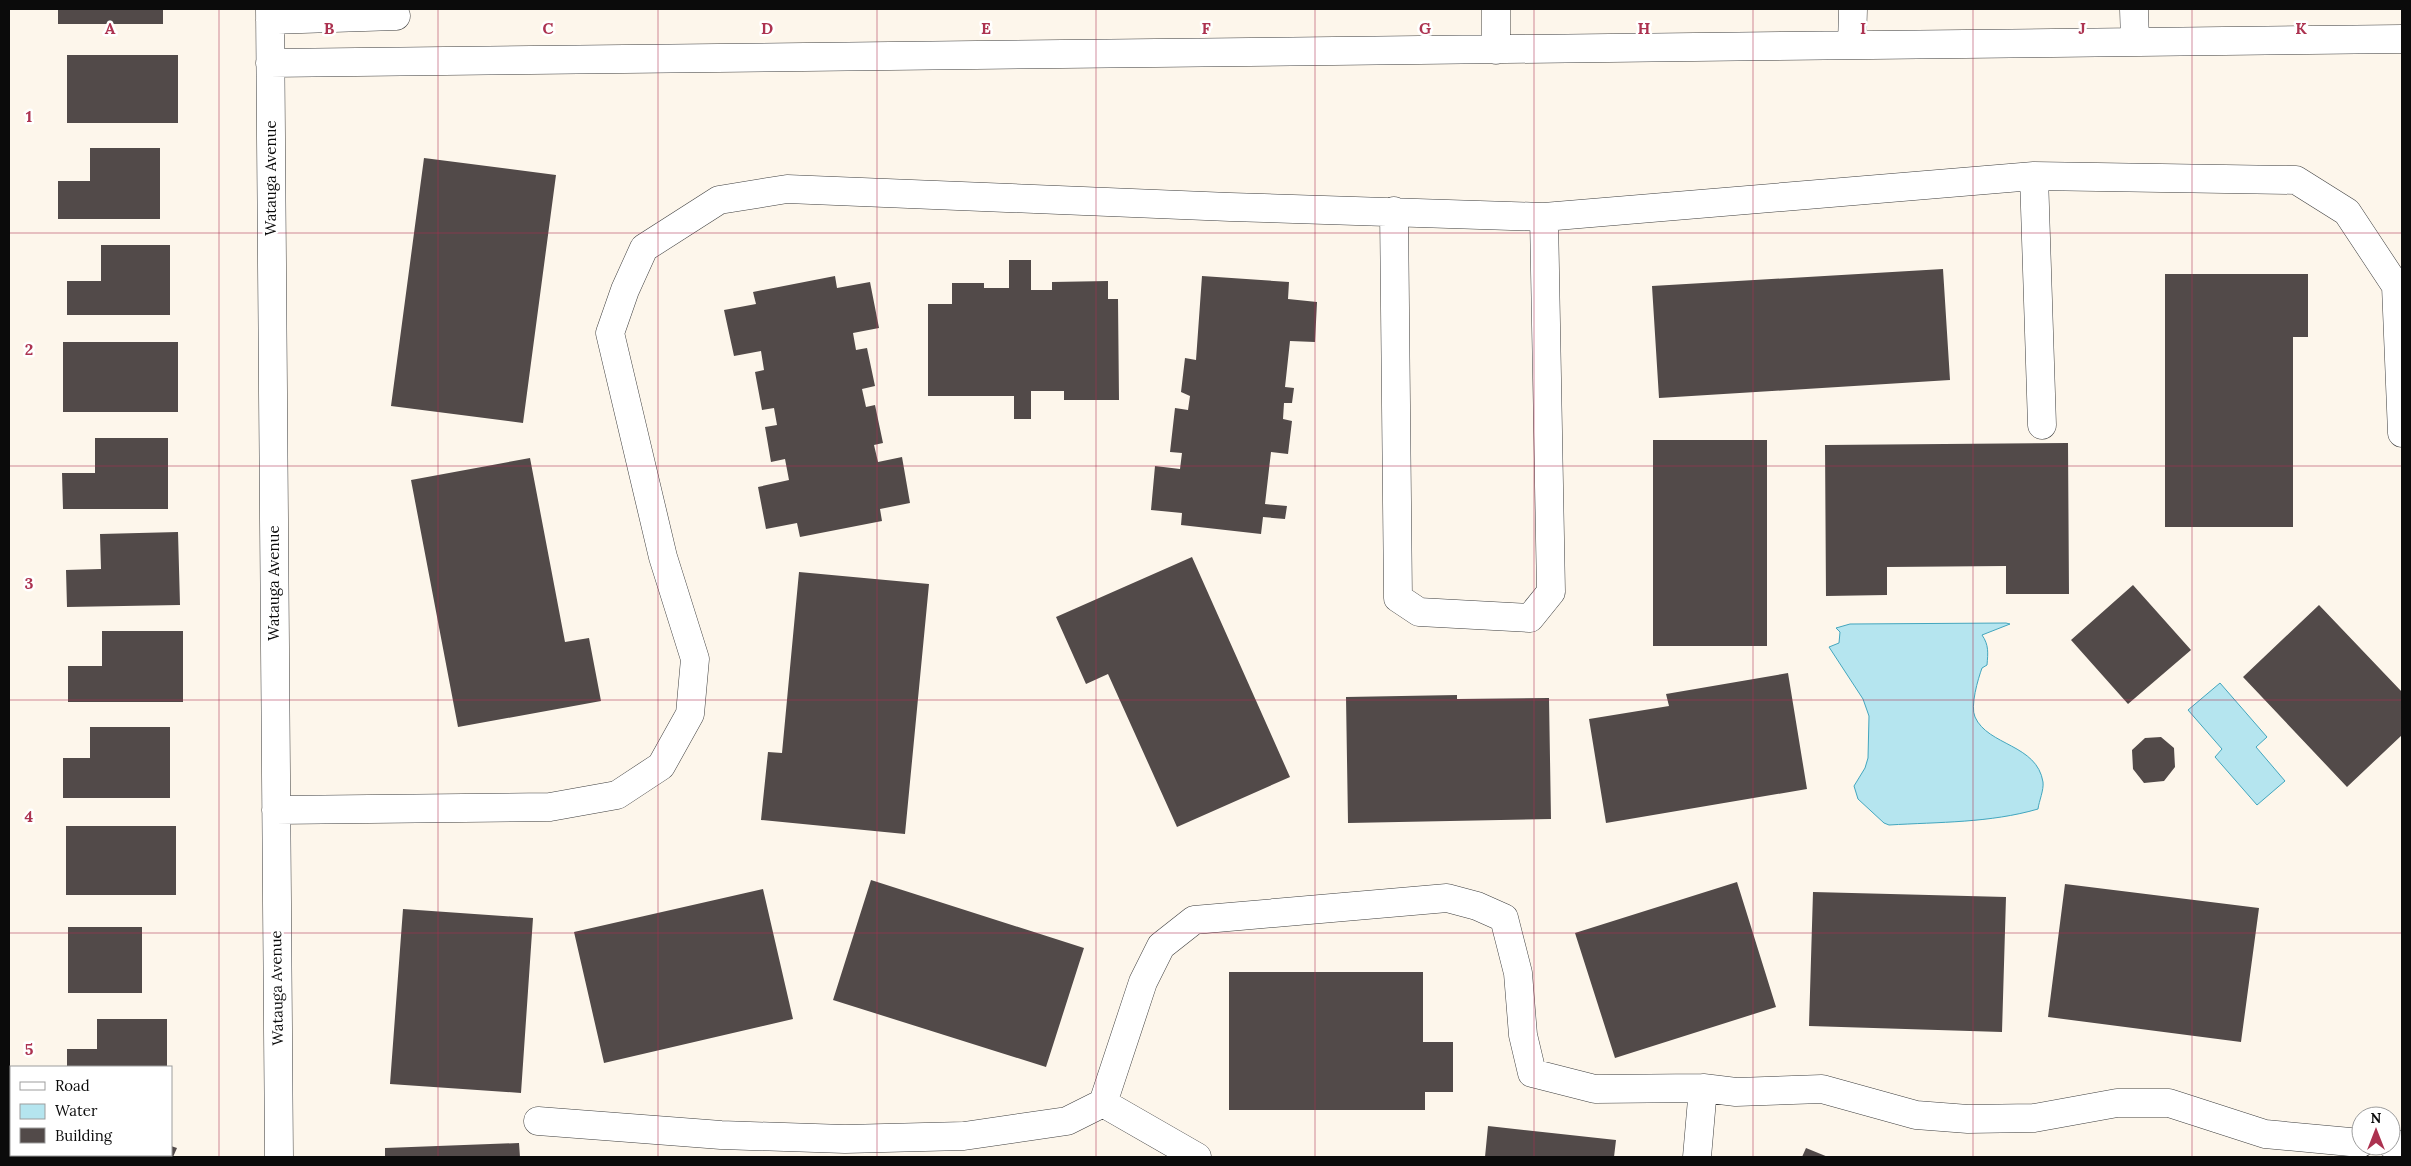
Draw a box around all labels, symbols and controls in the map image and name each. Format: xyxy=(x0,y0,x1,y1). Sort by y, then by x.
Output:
text: A xyxy=(105,18,116,38)
text: B xyxy=(324,18,335,38)
text: C xyxy=(542,18,554,38)
text: D xyxy=(761,18,773,38)
text: E xyxy=(981,18,991,38)
text: F xyxy=(1201,18,1211,38)
text: G xyxy=(1419,18,1431,38)
text: H xyxy=(1638,18,1651,38)
text: I xyxy=(1860,18,1866,38)
text: J xyxy=(2078,18,2086,38)
text: K xyxy=(2295,18,2307,38)
text: 1 xyxy=(26,106,32,126)
street label: Watauga Avenue xyxy=(261,120,280,236)
text: 2 xyxy=(25,339,33,359)
street label: Watauga Avenue xyxy=(264,525,283,641)
text: 3 xyxy=(25,573,34,593)
text: 4 xyxy=(25,806,34,826)
street label: Watauga Avenue xyxy=(266,930,287,1046)
text: 5 xyxy=(25,1039,34,1059)
legend xyxy=(10,1066,172,1156)
text: Road xyxy=(55,1076,90,1095)
text: Water xyxy=(55,1101,98,1120)
north arrow xyxy=(2351,1106,2401,1156)
text: N xyxy=(2371,1109,2382,1127)
text: Building xyxy=(55,1126,113,1145)

